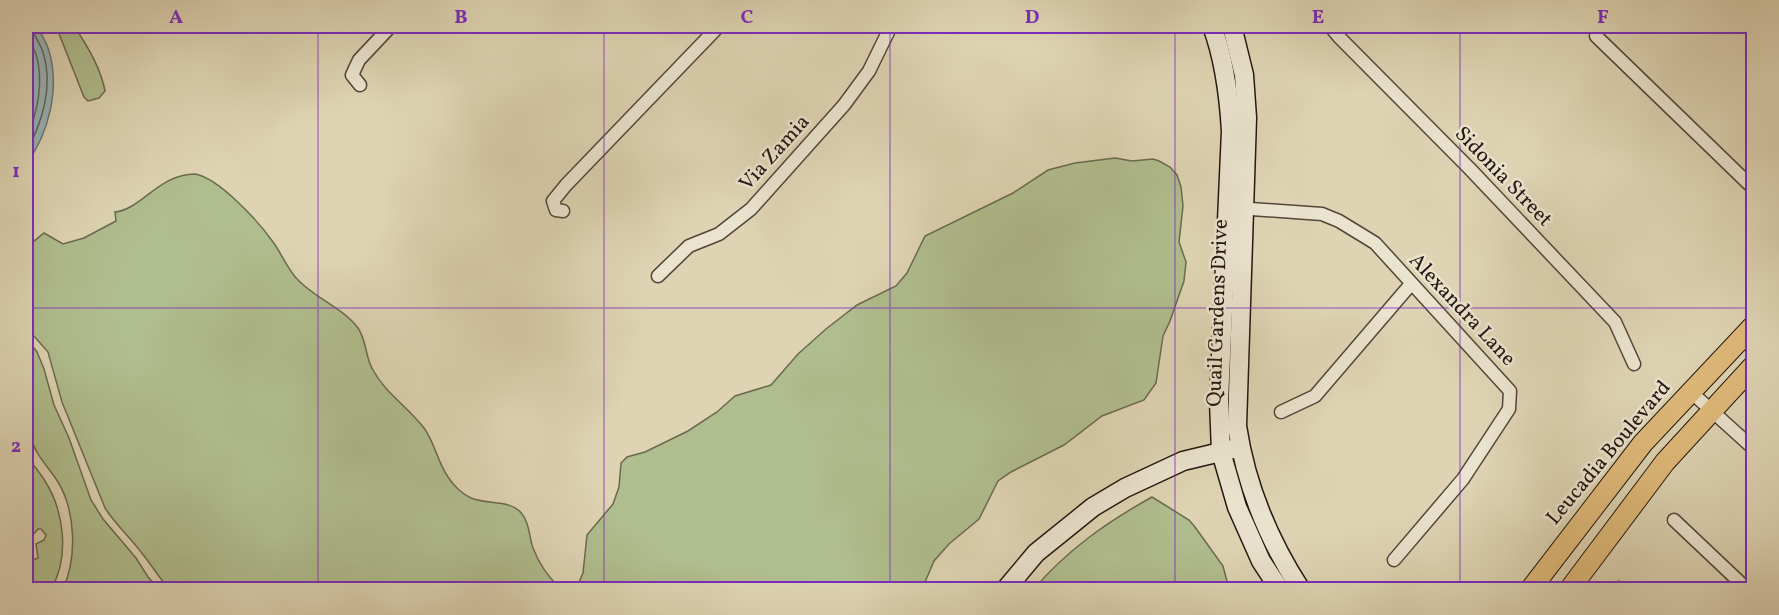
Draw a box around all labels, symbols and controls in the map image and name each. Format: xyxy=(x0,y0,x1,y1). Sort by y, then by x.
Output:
text: A xyxy=(169,4,183,32)
text: B xyxy=(454,4,468,32)
text: C xyxy=(741,4,754,32)
text: D xyxy=(1025,4,1039,32)
text: E xyxy=(1312,4,1324,32)
text: F xyxy=(1597,4,1609,32)
street label: Via Zamia xyxy=(733,109,817,197)
street label: Sidonia Street xyxy=(1448,120,1558,234)
text: 1 xyxy=(12,158,20,186)
street label: Quail Gardens Drive xyxy=(1200,219,1236,407)
street label: Alexandra Lane xyxy=(1402,247,1522,373)
street label: Leucadia Boulevard xyxy=(1540,375,1678,531)
text: 2 xyxy=(11,433,21,461)

